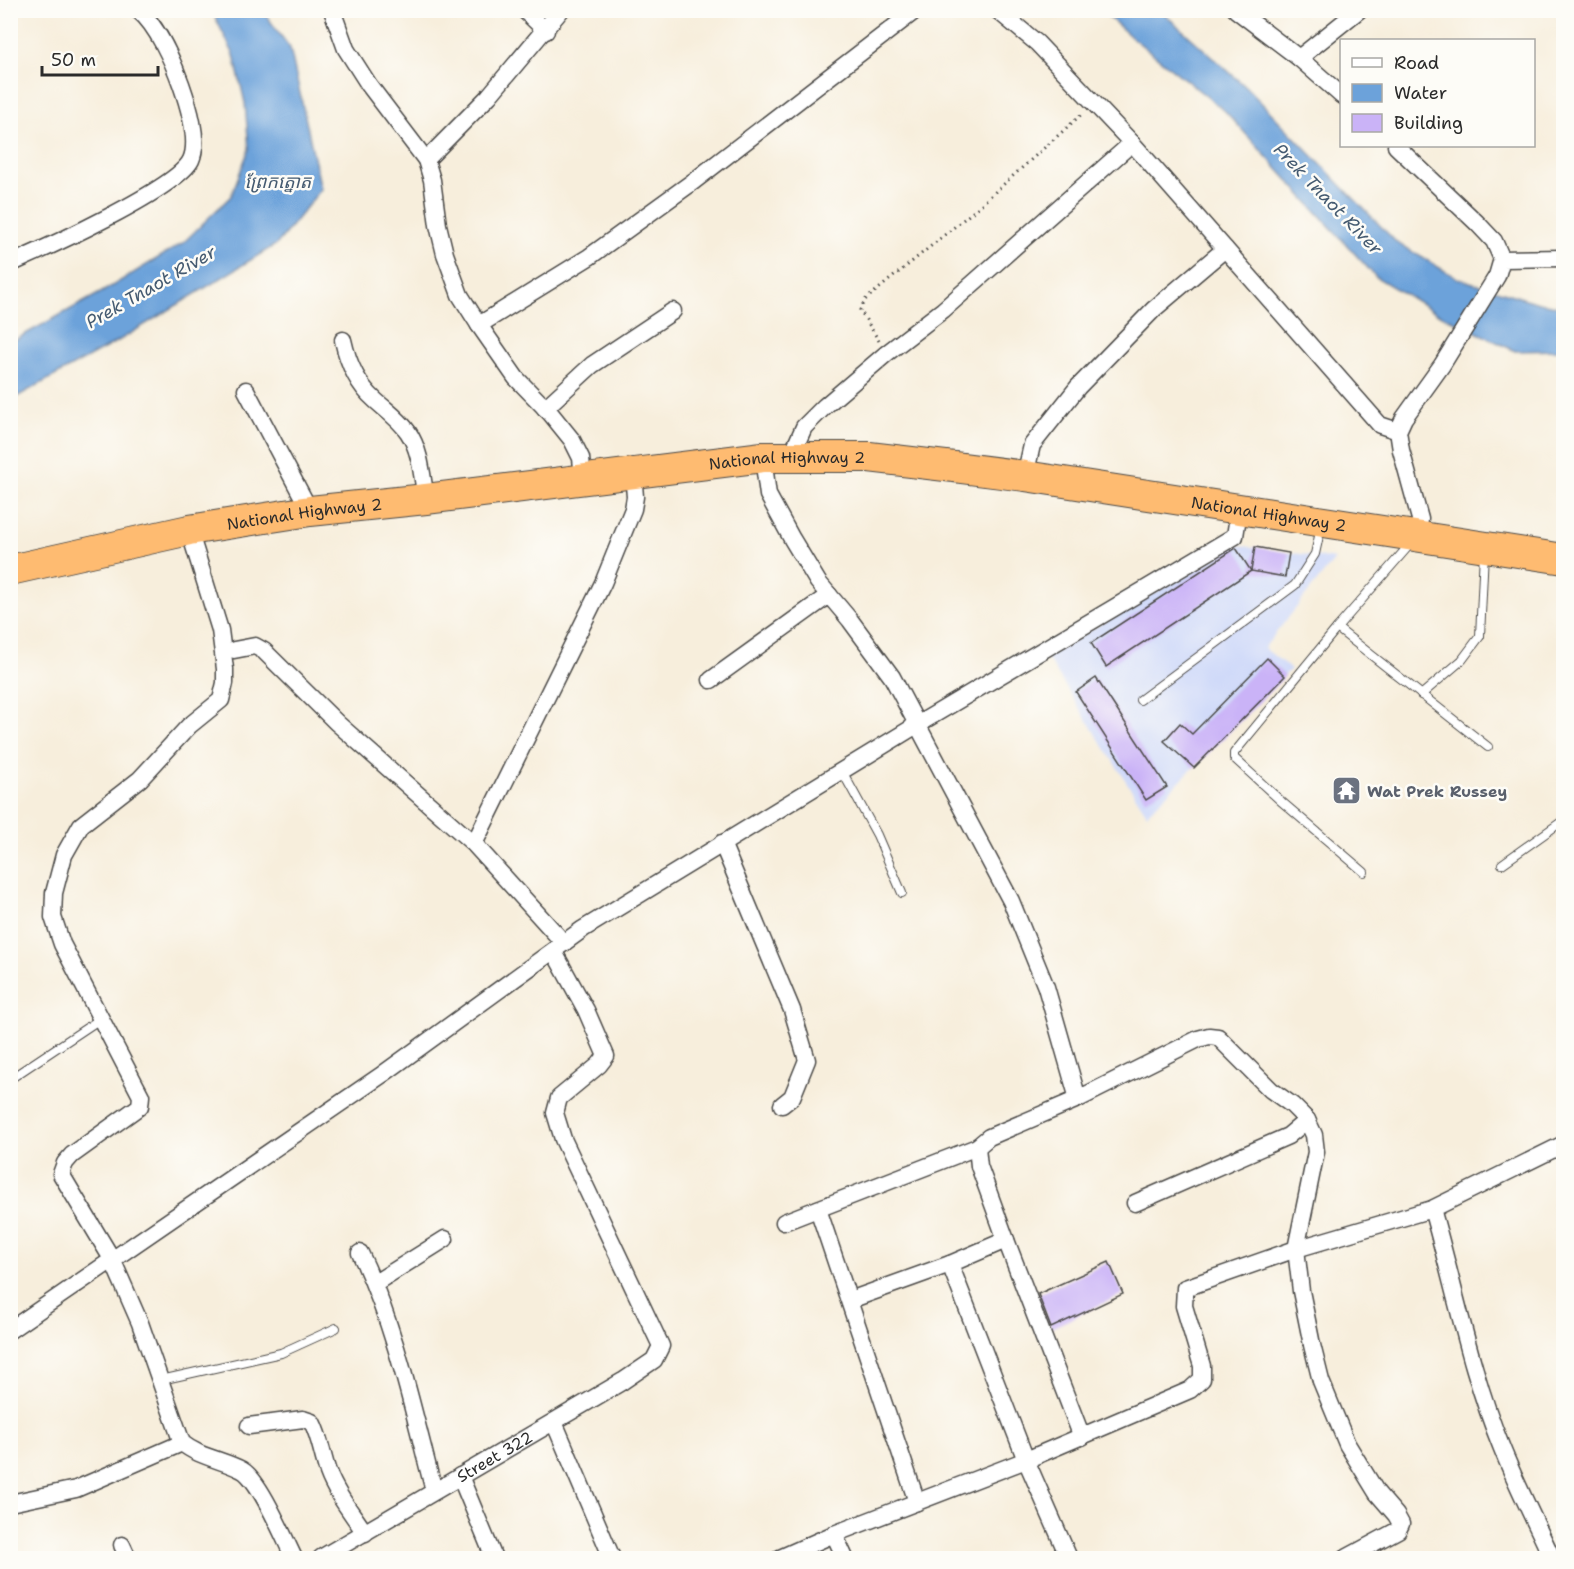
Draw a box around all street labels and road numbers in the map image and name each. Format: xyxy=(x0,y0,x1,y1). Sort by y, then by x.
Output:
street label: National Highway 2 xyxy=(708,447,865,475)
street label: National Highway 2 xyxy=(1190,492,1348,536)
street label: National Highway 2 xyxy=(225,494,383,535)
street label: Street 322 xyxy=(453,1426,536,1487)

